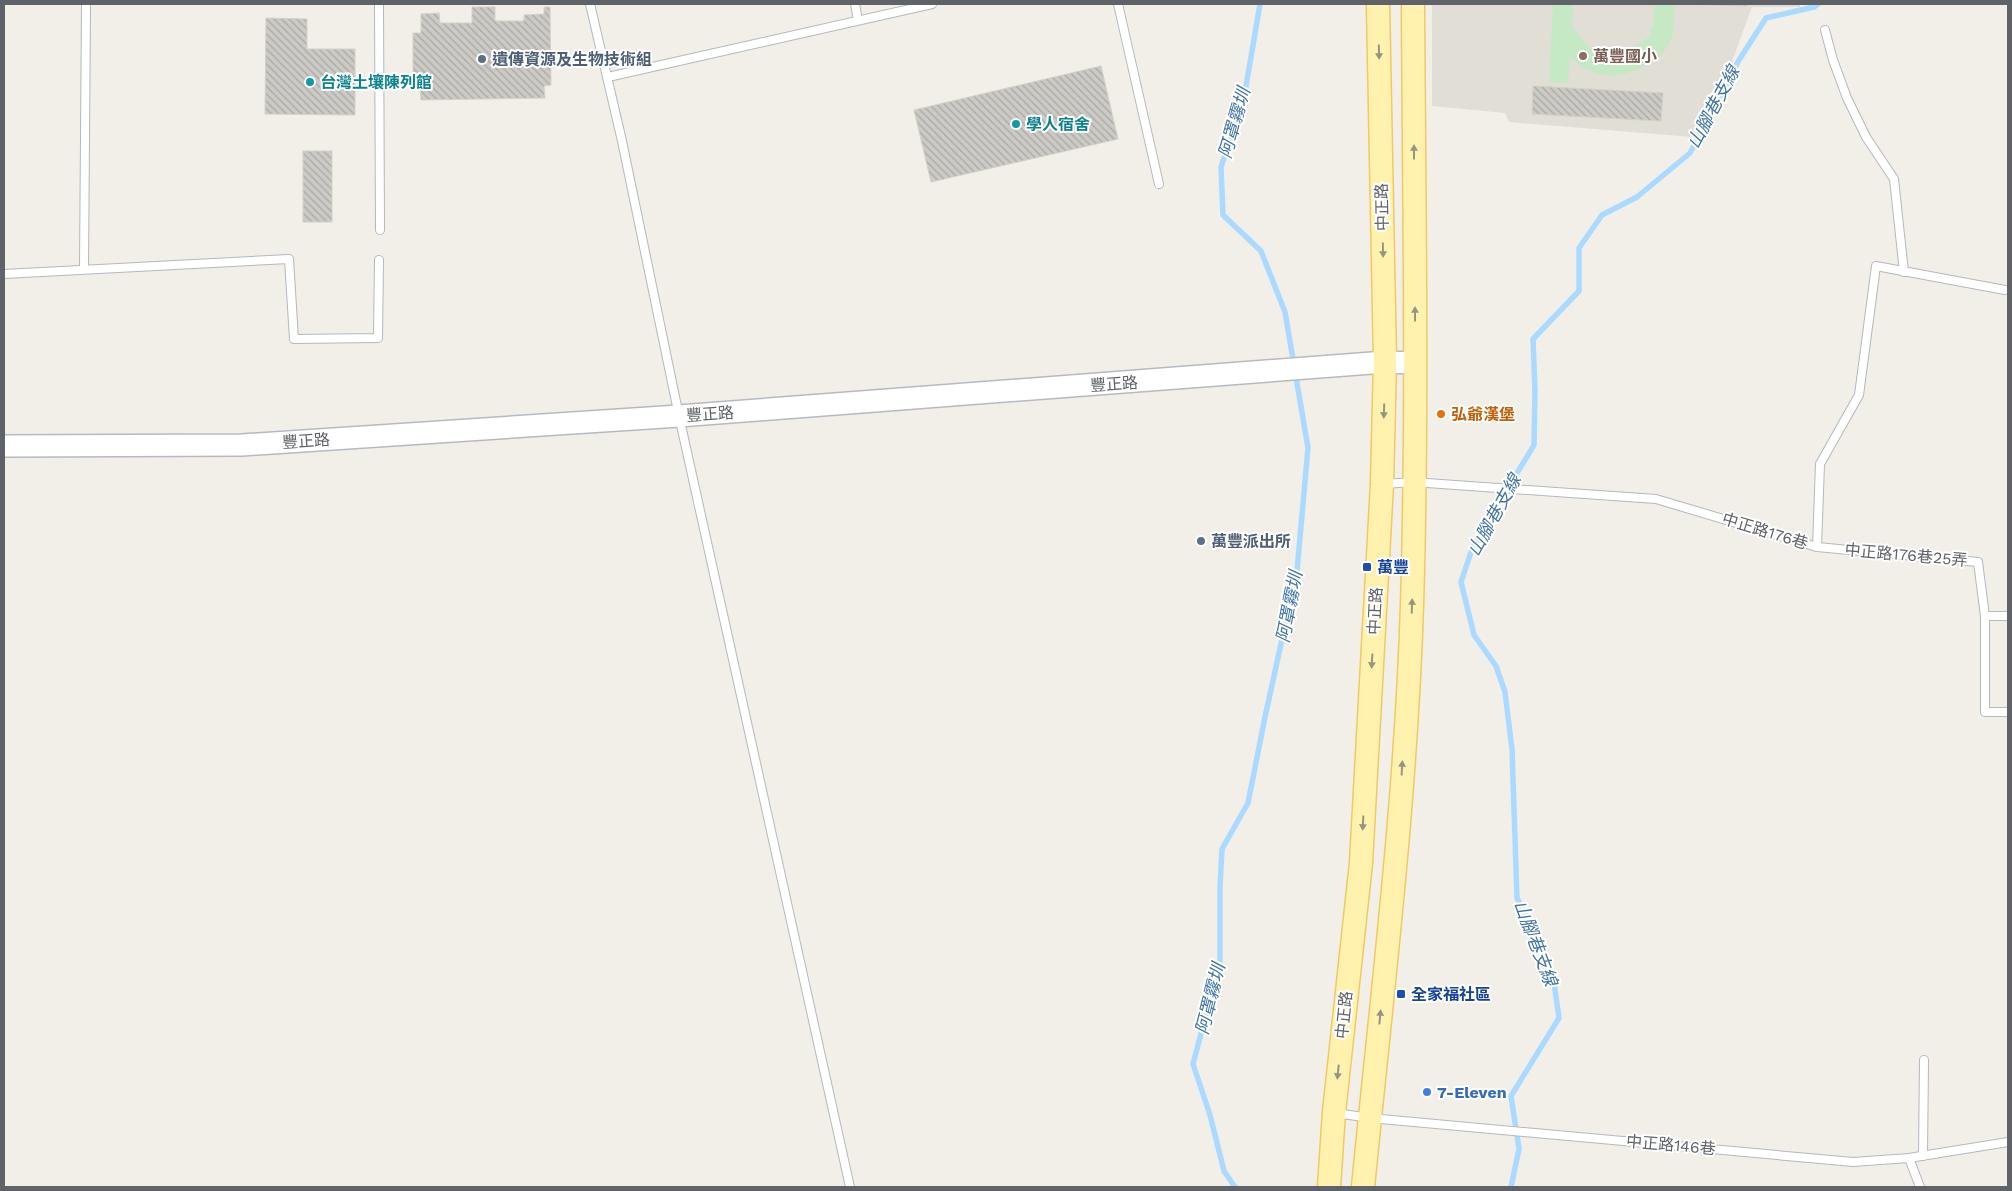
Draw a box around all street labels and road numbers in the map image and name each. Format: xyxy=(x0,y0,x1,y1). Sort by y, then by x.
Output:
street label: 中正路 xyxy=(1372,183,1392,231)
street label: 豐正路 xyxy=(1089,373,1139,395)
street label: 豐正路 xyxy=(685,403,735,425)
street label: 豐正路 xyxy=(281,430,331,452)
street label: 中正路176巷 xyxy=(1720,509,1810,553)
street label: 中正路176巷25弄 xyxy=(1844,540,1968,570)
street label: 中正路 xyxy=(1364,587,1386,635)
street label: 中正路 xyxy=(1332,990,1356,1040)
street label: 中正路146巷 xyxy=(1625,1132,1717,1158)

